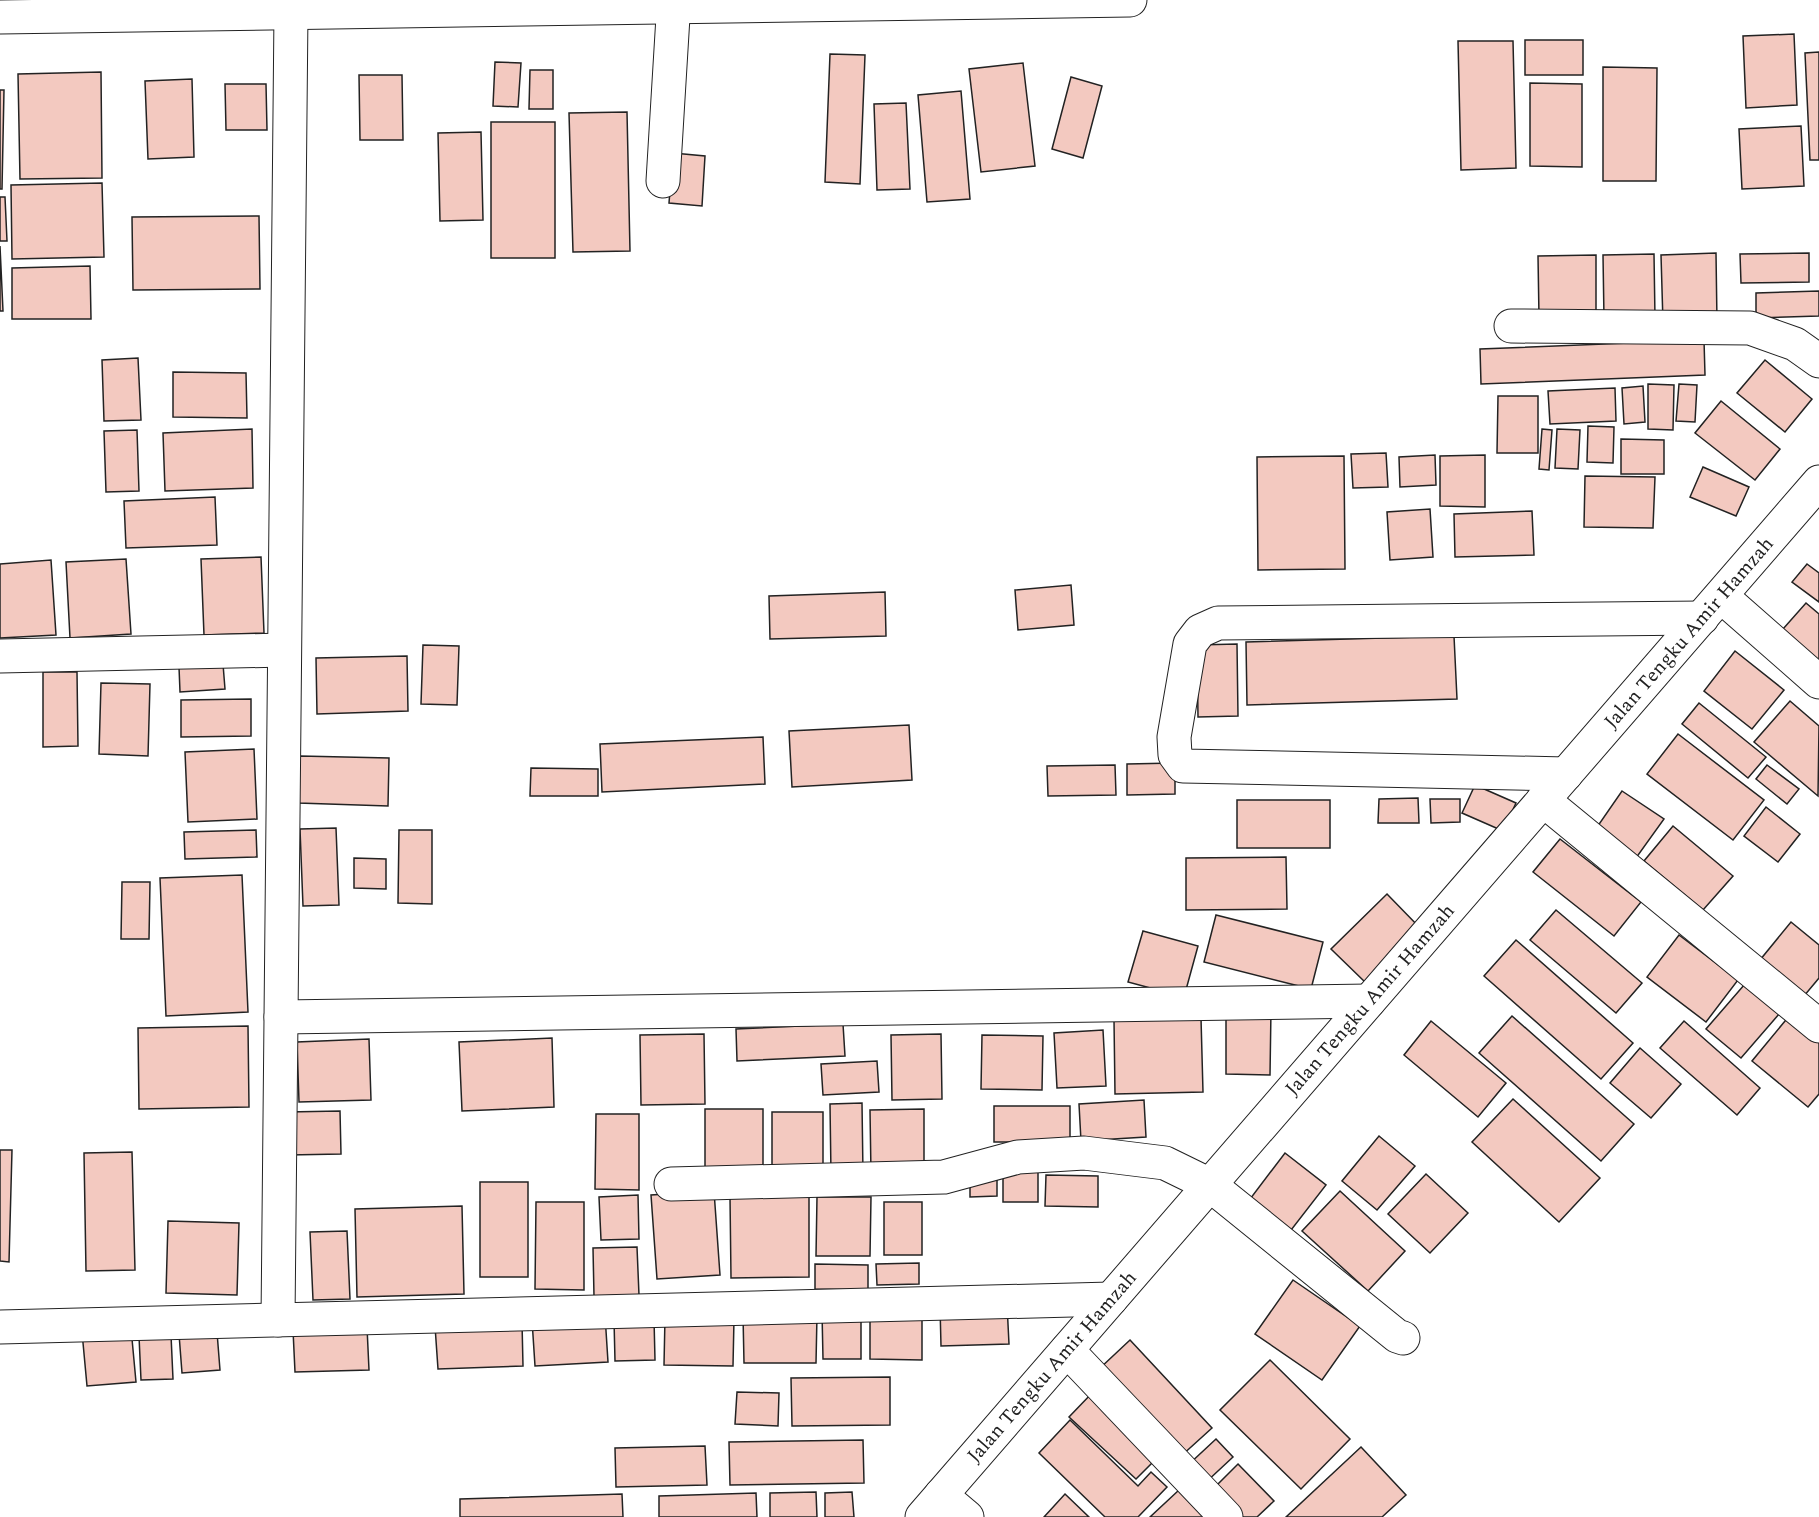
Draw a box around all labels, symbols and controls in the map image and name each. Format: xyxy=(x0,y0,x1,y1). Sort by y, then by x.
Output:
street label: Jalan Tengku Amir Hamzah xyxy=(1597,530,1781,736)
street label: Jalan Tengku Amir Hamzah xyxy=(1278,897,1462,1103)
street label: Jalan Tengku Amir Hamzah xyxy=(960,1264,1144,1470)

